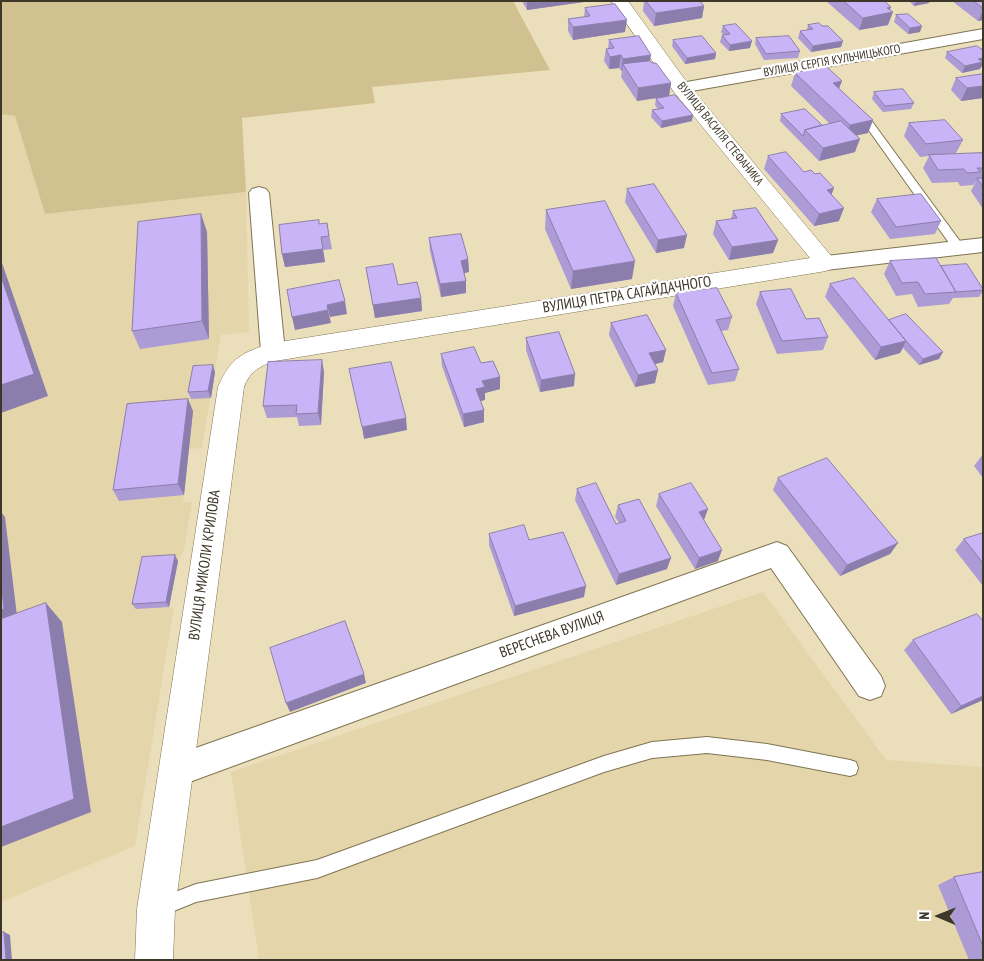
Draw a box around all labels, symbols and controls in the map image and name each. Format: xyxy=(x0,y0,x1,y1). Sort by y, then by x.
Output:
street label: ВУЛИЦЯ СЕРГІЯ КУЛЬЧИЦЬКОГО xyxy=(762,42,902,80)
street label: ВУЛИЦЯ ВАСИЛЯ СТЕФАНИКА xyxy=(674,79,766,189)
street label: ВУЛИЦЯ ПЕТРА САГАЙДАЧНОГО xyxy=(541,273,713,317)
street label: ВУЛИЦЯ МИКОЛИ КРИЛОВА xyxy=(186,489,224,641)
street label: ВЕРЕСНЕВА ВУЛИЦЯ xyxy=(497,608,607,662)
north arrow xyxy=(914,891,964,941)
text: N xyxy=(915,912,933,920)

